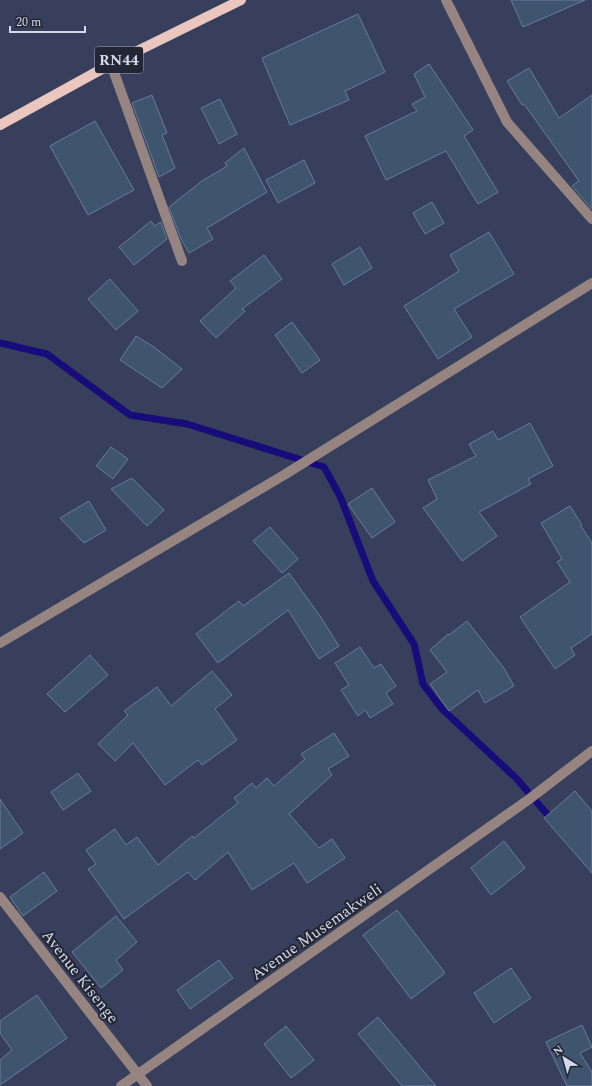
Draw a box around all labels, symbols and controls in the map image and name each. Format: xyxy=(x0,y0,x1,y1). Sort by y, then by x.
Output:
scale bar xyxy=(10,8,85,34)
text: 20 m xyxy=(16,13,41,32)
road number: RN44 xyxy=(95,47,143,73)
street label: Avenue Musemakweli xyxy=(246,877,387,986)
street label: Avenue Kisenge xyxy=(36,925,125,1029)
north arrow xyxy=(544,1038,584,1078)
text: N xyxy=(550,1041,567,1060)

